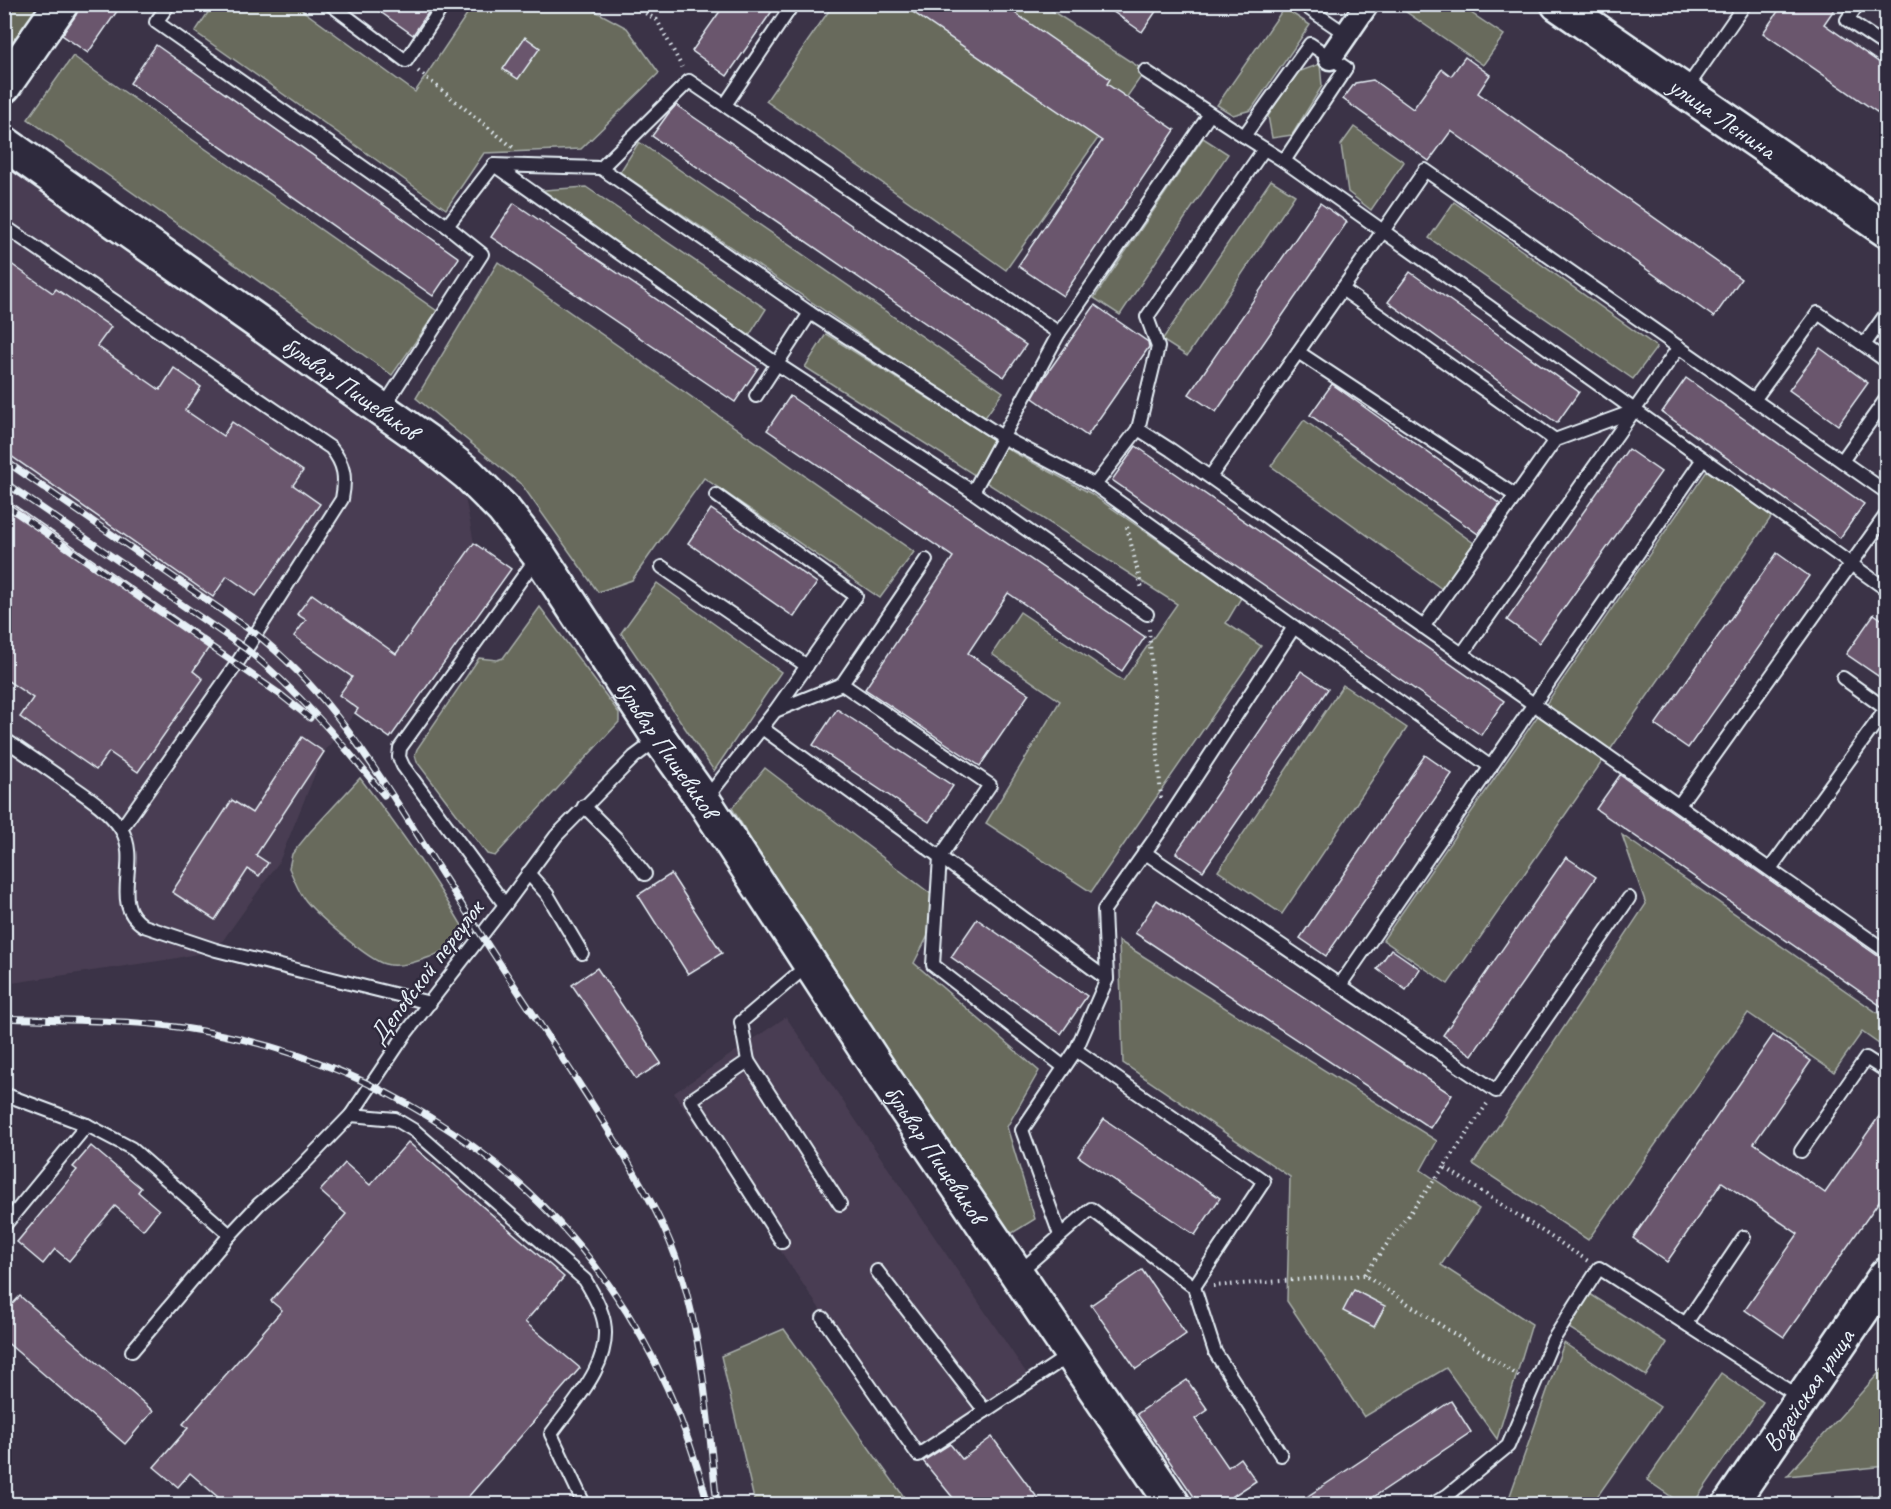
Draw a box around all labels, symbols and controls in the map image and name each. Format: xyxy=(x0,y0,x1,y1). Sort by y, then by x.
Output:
street label: улица Ленина xyxy=(1661,68,1785,167)
street label: бульвар Пищевиков xyxy=(275,328,430,450)
street label: бульвар Пищевиков xyxy=(608,673,729,828)
street label: Деповской переулок xyxy=(361,892,492,1051)
street label: бульвар Пищевиков xyxy=(877,1078,997,1233)
street label: Возейская улица xyxy=(1754,1321,1862,1458)

